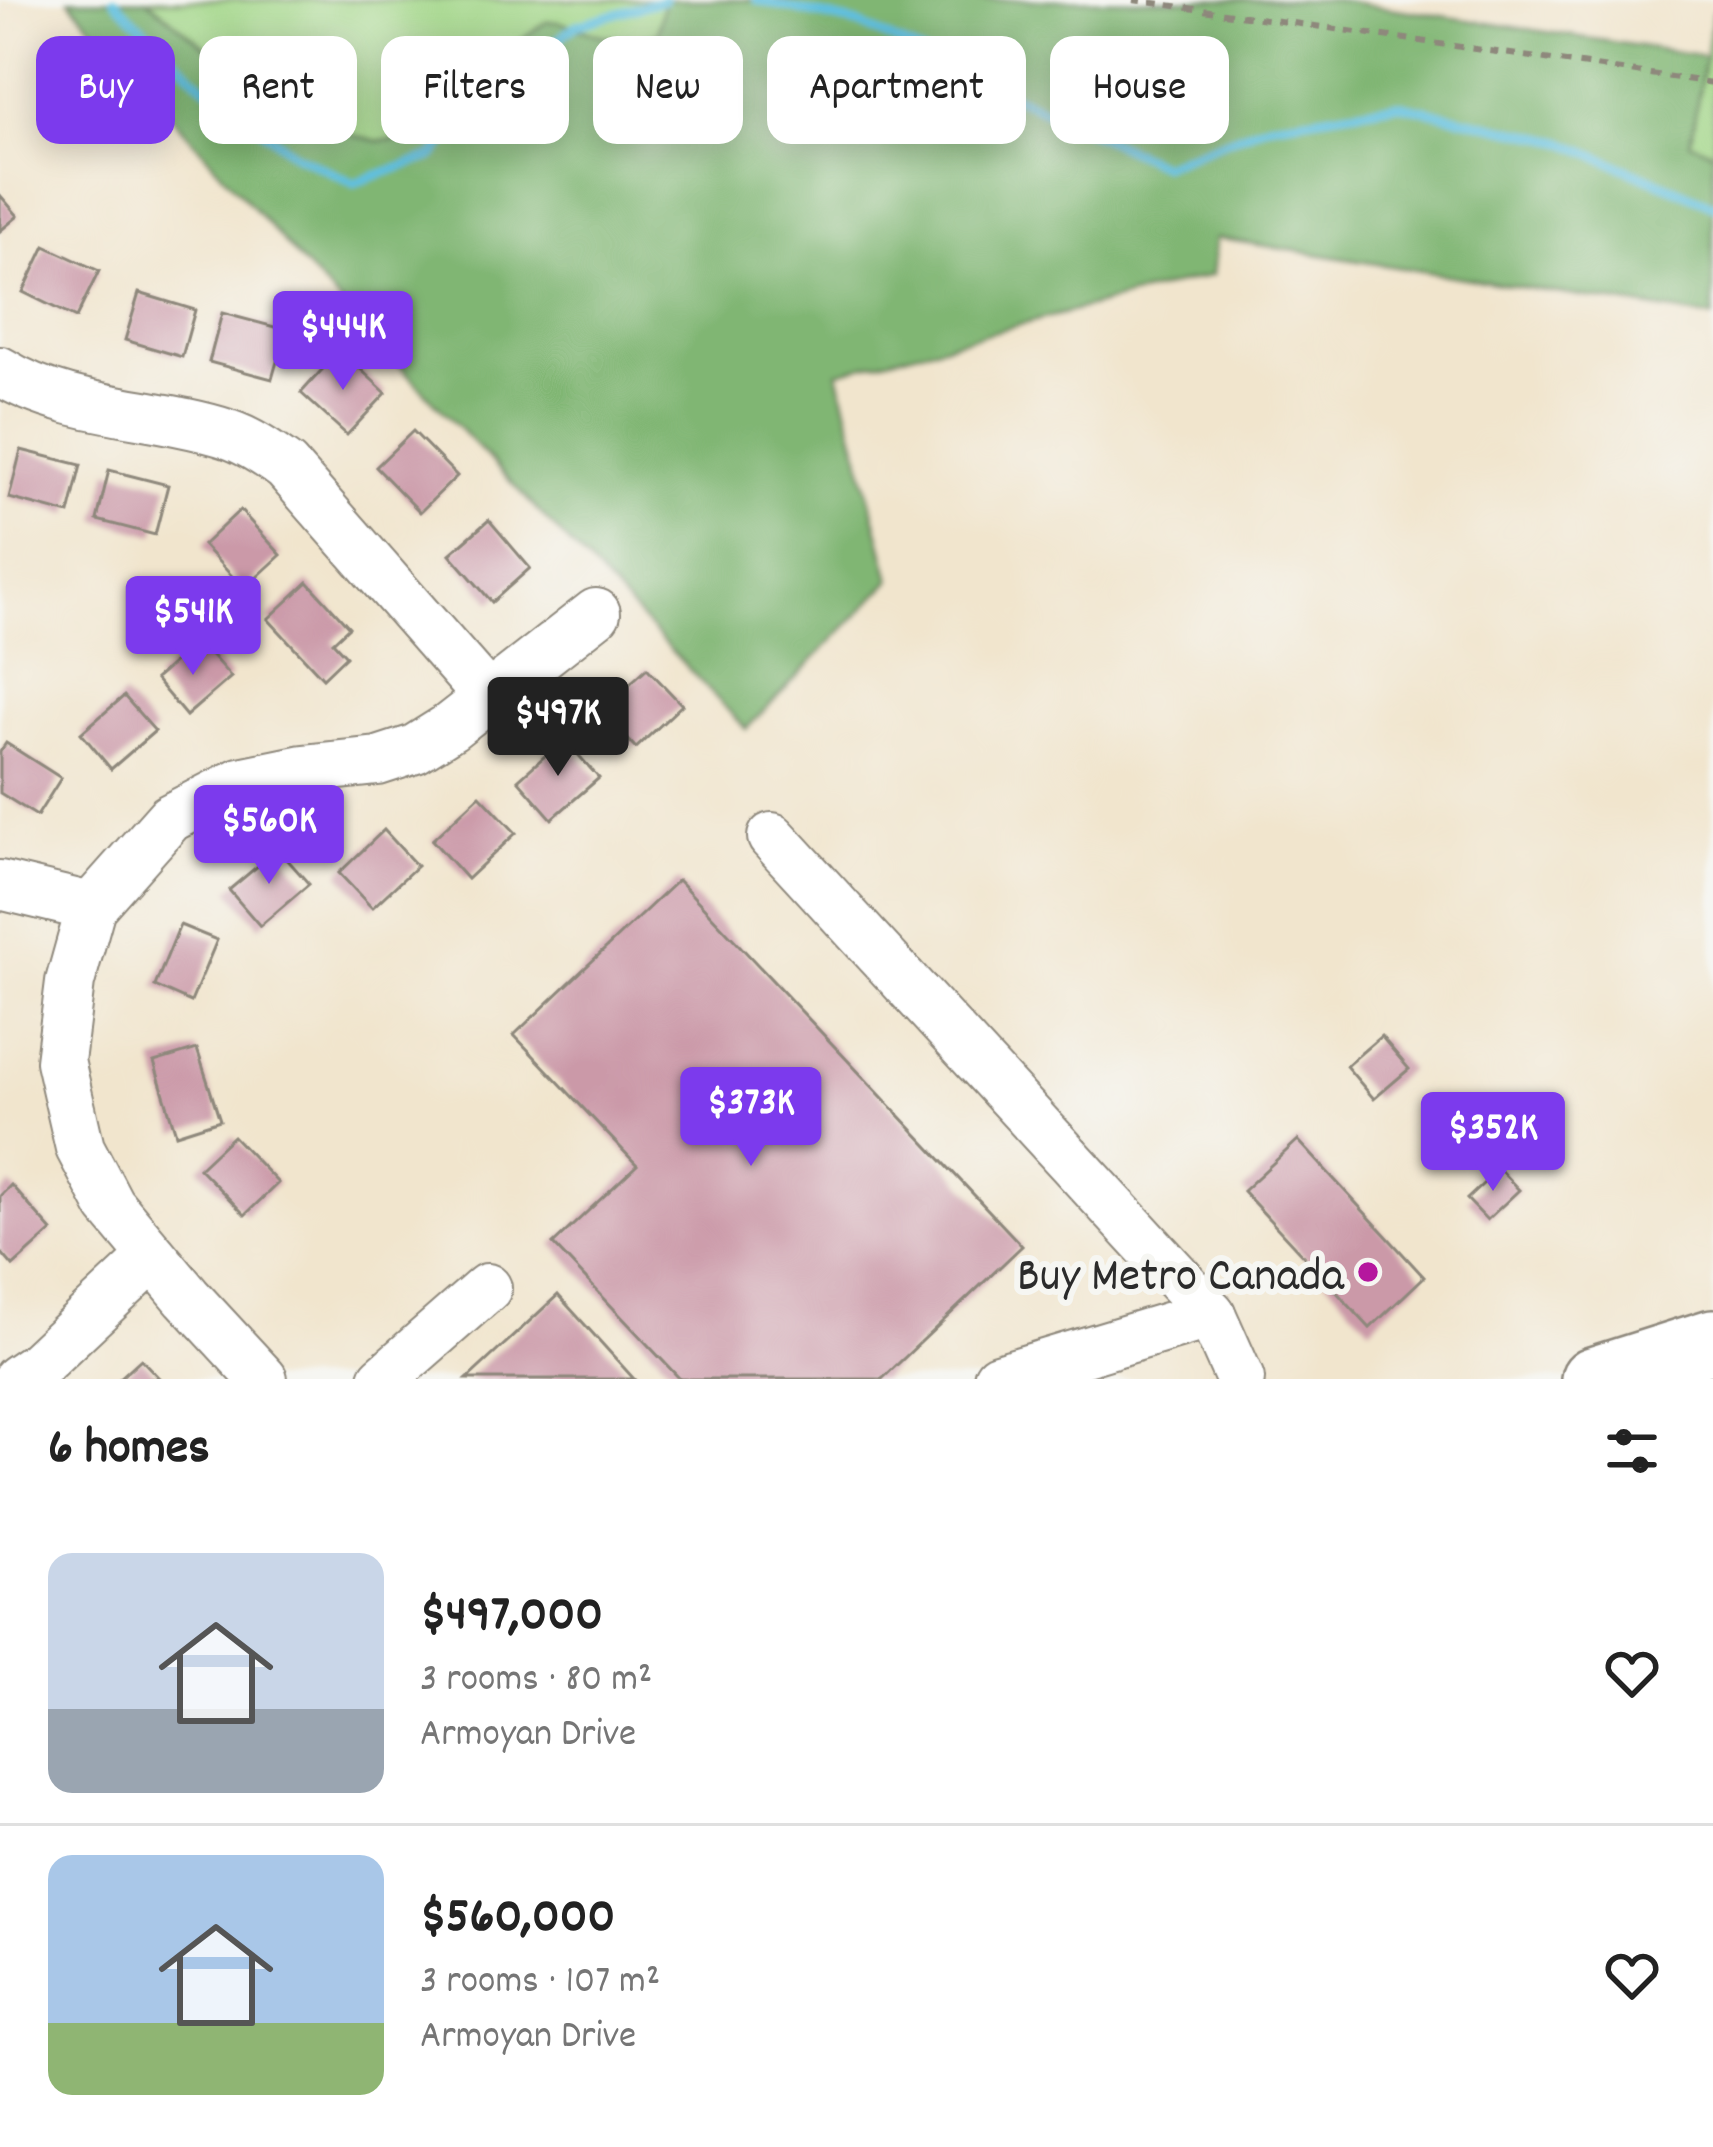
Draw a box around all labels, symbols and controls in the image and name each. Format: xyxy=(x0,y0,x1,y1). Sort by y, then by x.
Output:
chip: Buy xyxy=(36,36,175,144)
chip: Rent xyxy=(199,36,357,144)
chip: Filters xyxy=(381,36,569,144)
chip: New xyxy=(593,36,743,144)
chip: Apartment xyxy=(767,36,1026,144)
chip: House xyxy=(1050,36,1229,144)
pin: $444K xyxy=(259,291,427,393)
text: $444K xyxy=(300,302,386,357)
pin: $541K xyxy=(109,576,277,678)
text: $541K xyxy=(153,587,233,642)
pin: $497K xyxy=(474,677,642,779)
text: $497K xyxy=(515,688,601,743)
pin: $560K xyxy=(185,785,353,887)
text: $560K xyxy=(221,796,317,851)
pin: $373K xyxy=(667,1067,835,1169)
text: $373K xyxy=(707,1078,795,1133)
pin: $352K xyxy=(1409,1092,1577,1194)
text: $352K xyxy=(1448,1103,1538,1158)
place label: Buy Metro Canada xyxy=(1017,1245,1345,1314)
marker: Buy Metro Canada xyxy=(1355,1259,1381,1285)
text: 6 homes xyxy=(48,1415,210,1487)
icon: filters xyxy=(1599,1418,1665,1484)
text: $497,000 xyxy=(420,1582,603,1654)
icon: home xyxy=(144,1601,288,1745)
icon: heart xyxy=(1599,1640,1665,1706)
text: 3 rooms · 80 m² xyxy=(420,1654,652,1709)
text: Armoyan Drive xyxy=(420,1709,636,1764)
text: $560,000 xyxy=(420,1884,615,1956)
icon: home xyxy=(144,1903,288,2047)
icon: heart xyxy=(1599,1942,1665,2008)
text: 3 rooms · 107 m² xyxy=(420,1956,660,2011)
text: Armoyan Drive xyxy=(420,2011,636,2066)

